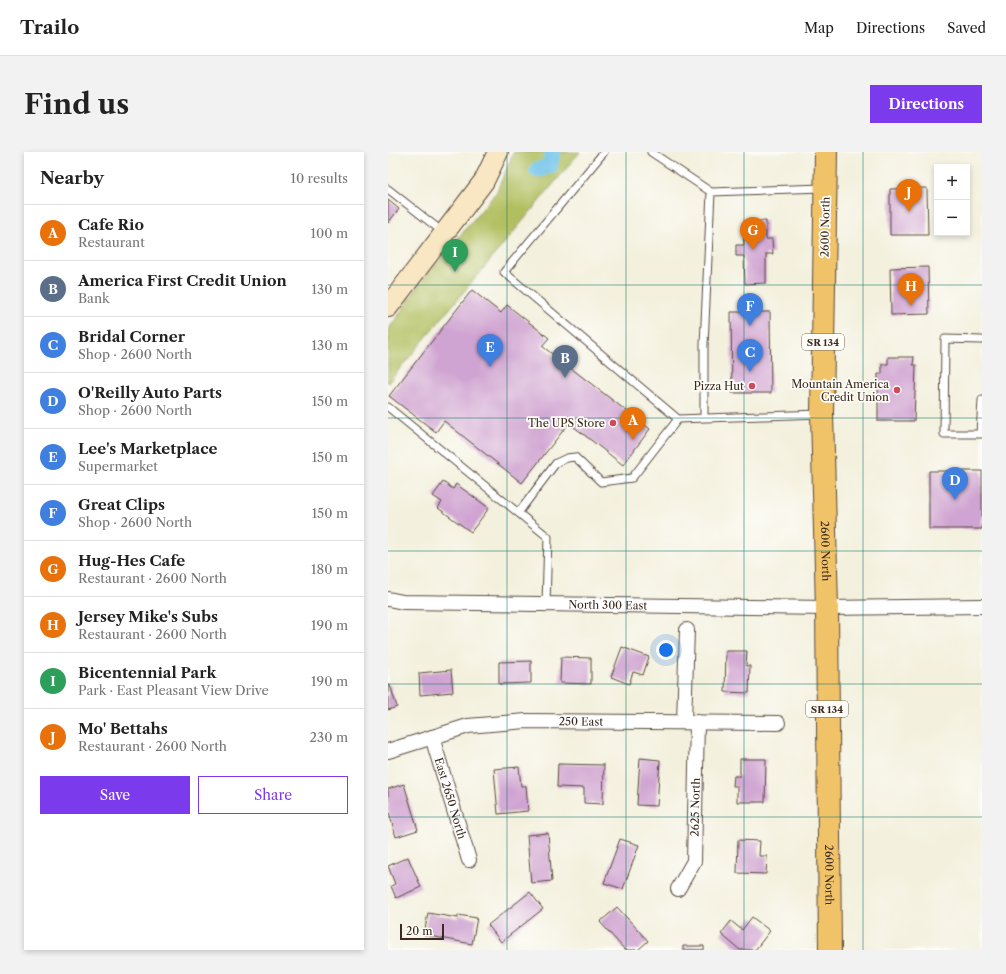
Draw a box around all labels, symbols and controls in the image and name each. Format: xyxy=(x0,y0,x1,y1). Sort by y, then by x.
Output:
text: Trailo xyxy=(20,16,79,39)
text: Map xyxy=(804,19,834,37)
text: Directions xyxy=(856,19,925,37)
text: Saved xyxy=(947,19,986,37)
button: Directions xyxy=(870,85,982,123)
text: Find us xyxy=(24,87,129,121)
map controls xyxy=(934,164,970,236)
button: + xyxy=(934,164,970,200)
text: Nearby xyxy=(40,168,104,188)
text: 10 results xyxy=(290,170,348,186)
pin: J xyxy=(896,179,922,212)
street label: 2600 North xyxy=(817,196,833,257)
button: − xyxy=(934,200,970,236)
text: Cafe Rio xyxy=(78,215,144,234)
pin: G xyxy=(740,217,766,250)
text: A xyxy=(48,225,58,241)
text: 100 m xyxy=(310,225,348,241)
text: Restaurant xyxy=(78,234,145,250)
pin: I xyxy=(442,239,468,272)
text: America First Credit Union xyxy=(78,271,287,290)
pin: H xyxy=(898,273,924,306)
text: B xyxy=(48,281,58,297)
text: 130 m xyxy=(312,281,348,297)
text: Bank xyxy=(78,290,110,306)
pin: F xyxy=(737,293,763,326)
text: Bridal Corner xyxy=(78,327,185,346)
pin: E xyxy=(477,334,503,367)
road number: SR 134 xyxy=(802,334,844,350)
text: C xyxy=(48,337,58,353)
text: 130 m xyxy=(312,337,348,353)
pin: C xyxy=(737,339,763,372)
pin: B xyxy=(552,345,578,378)
text: Shop · 2600 North xyxy=(78,346,192,362)
place label: Mountain America Credit Union xyxy=(791,377,889,404)
place label: Pizza Hut xyxy=(694,379,744,393)
marker: Pizza Hut xyxy=(747,381,757,391)
text: O'Reilly Auto Parts xyxy=(78,383,222,402)
marker: Mountain America Credit Union xyxy=(892,385,902,395)
text: D xyxy=(47,393,59,409)
text: 150 m xyxy=(312,393,348,409)
text: Shop · 2600 North xyxy=(78,402,192,418)
pin: A xyxy=(620,407,646,440)
place label: The UPS Store xyxy=(528,416,605,430)
marker: The UPS Store xyxy=(608,418,618,428)
text: Lee's Marketplace xyxy=(78,439,218,458)
text: E xyxy=(48,449,58,465)
text: 150 m xyxy=(312,449,348,465)
text: Supermarket xyxy=(78,458,158,474)
pin: D xyxy=(942,467,968,500)
text: Great Clips xyxy=(78,495,165,514)
text: F xyxy=(49,505,57,521)
text: 150 m xyxy=(312,505,348,521)
text: Shop · 2600 North xyxy=(78,514,192,530)
street label: 2600 North xyxy=(818,520,833,582)
text: Hug-Hes Cafe xyxy=(78,551,185,570)
text: G xyxy=(47,561,59,577)
text: 180 m xyxy=(311,561,348,577)
text: Restaurant · 2600 North xyxy=(78,570,227,586)
street label: North 300 East xyxy=(568,597,647,612)
text: Jersey Mike's Subs xyxy=(78,607,218,626)
text: H xyxy=(47,617,59,633)
text: 190 m xyxy=(311,617,348,633)
text: Restaurant · 2600 North xyxy=(78,626,227,642)
your location xyxy=(656,640,676,660)
text: Bicentennial Park xyxy=(78,663,216,682)
text: I xyxy=(50,673,56,689)
text: 190 m xyxy=(311,673,348,689)
text: Park · East Pleasant View Drive xyxy=(78,682,269,698)
road number: SR 134 xyxy=(806,701,848,717)
street label: 250 East xyxy=(559,714,603,729)
text: Mo' Bettahs xyxy=(78,719,168,738)
text: J xyxy=(50,729,56,745)
text: 230 m xyxy=(310,729,348,745)
text: Restaurant · 2600 North xyxy=(78,738,227,754)
street label: East 2650 North xyxy=(432,756,469,841)
button: Save xyxy=(40,776,190,814)
button: Share xyxy=(198,776,348,814)
street label: 2625 North xyxy=(688,778,703,837)
street label: 2600 North xyxy=(822,844,837,905)
scale bar xyxy=(400,922,444,941)
text: 20 m xyxy=(406,924,432,938)

